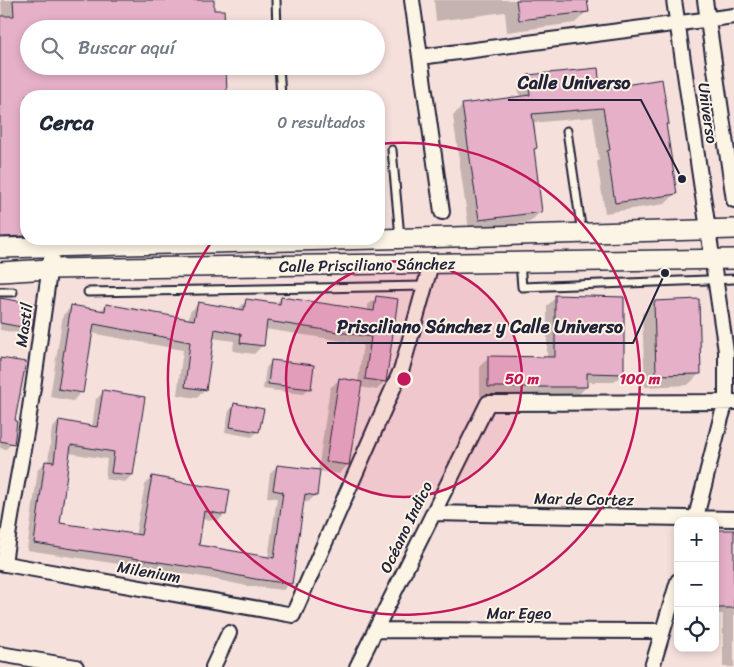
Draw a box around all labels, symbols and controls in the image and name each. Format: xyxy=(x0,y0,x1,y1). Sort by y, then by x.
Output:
search box xyxy=(20,20,385,75)
text: Buscar aquí xyxy=(78,31,175,64)
icon: search xyxy=(38,34,66,62)
callout: Calle Universo xyxy=(508,67,641,100)
text: Calle Universo xyxy=(517,67,631,99)
street label: Universo xyxy=(689,81,727,145)
text: Cerca xyxy=(40,104,94,142)
text: 0 resultados xyxy=(277,108,365,137)
street label: Calle Prisciliano Sánchez xyxy=(279,249,456,281)
street label: Mastil xyxy=(7,301,42,349)
callout: Prisciliano Sánchez y Calle Universo xyxy=(327,310,633,343)
text: Prisciliano Sánchez y Calle Universo xyxy=(337,311,623,343)
text: 50 m xyxy=(505,366,540,392)
text: 100 m xyxy=(620,366,661,392)
centre of rings xyxy=(395,370,413,388)
street label: Océano Indico xyxy=(371,476,441,578)
street label: Mar de Cortez xyxy=(534,484,635,514)
map controls xyxy=(674,517,719,652)
button: + xyxy=(674,517,719,562)
street label: Milenium xyxy=(115,552,183,592)
button: − xyxy=(674,562,719,607)
street label: Mar Egeo xyxy=(487,599,552,628)
button: locate xyxy=(674,607,719,652)

